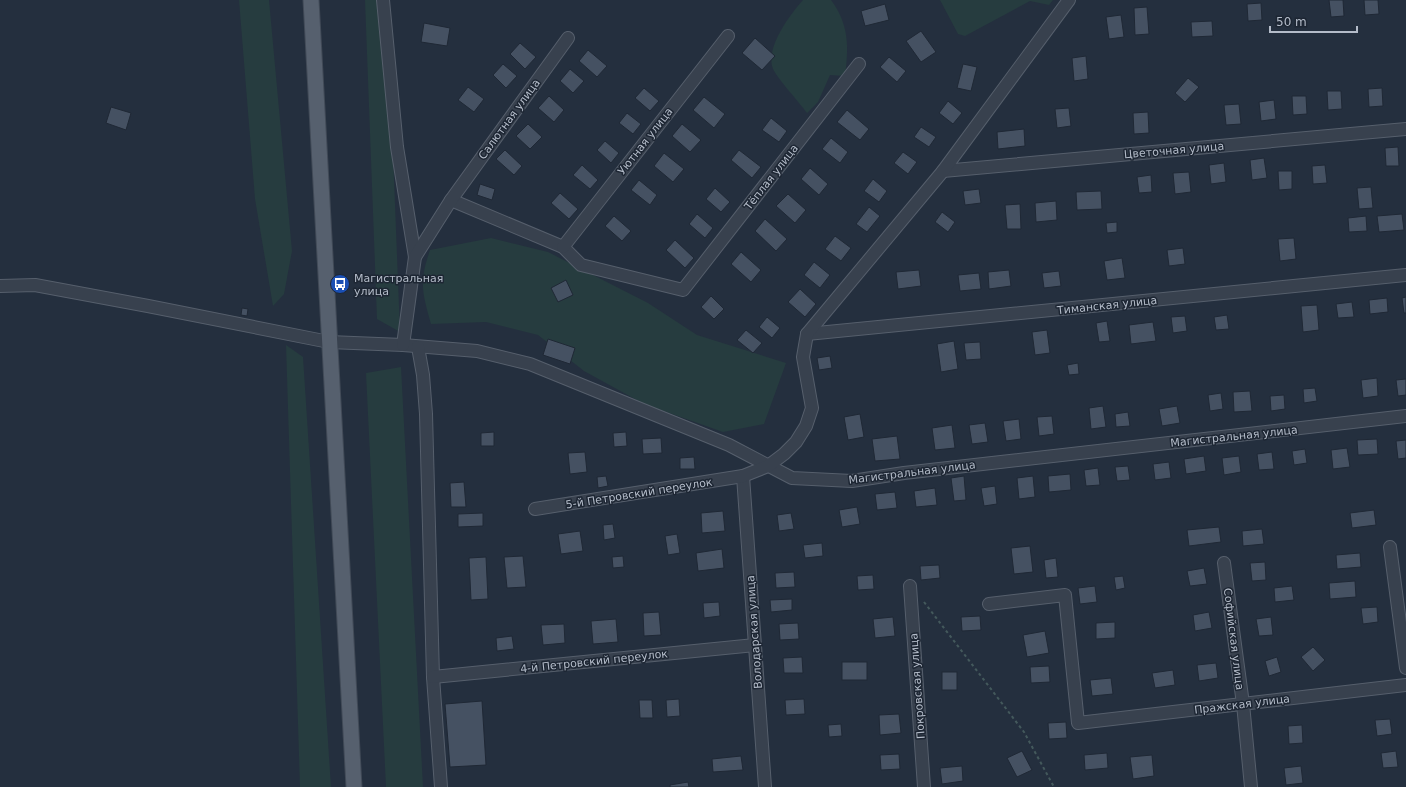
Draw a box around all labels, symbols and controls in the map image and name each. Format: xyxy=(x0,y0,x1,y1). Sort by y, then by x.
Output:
scale bar xyxy=(1270,8,1357,34)
text: 50 m xyxy=(1276,15,1307,29)
street label: Салютная улица xyxy=(476,77,543,162)
street label: Уютная улица xyxy=(615,105,676,177)
street label: Цветочная улица xyxy=(1123,140,1225,161)
street label: Тёплая улица xyxy=(741,142,801,213)
place label: Магистральная улица xyxy=(354,272,443,298)
bus stop icon: Магистральная улица xyxy=(329,273,351,295)
street label: Тиманская улица xyxy=(1055,294,1158,317)
street label: Магистральная улица xyxy=(1170,423,1298,450)
street label: Магистральная улица xyxy=(848,458,976,487)
street label: 5-й Петровский переулок xyxy=(565,475,714,512)
street label: Володарская улица xyxy=(744,575,765,689)
street label: Софийская улица xyxy=(1221,587,1246,691)
street label: Покровская улица xyxy=(907,632,928,739)
street label: 4-й Петровский переулок xyxy=(520,647,669,676)
street label: Пражская улица xyxy=(1193,692,1291,717)

